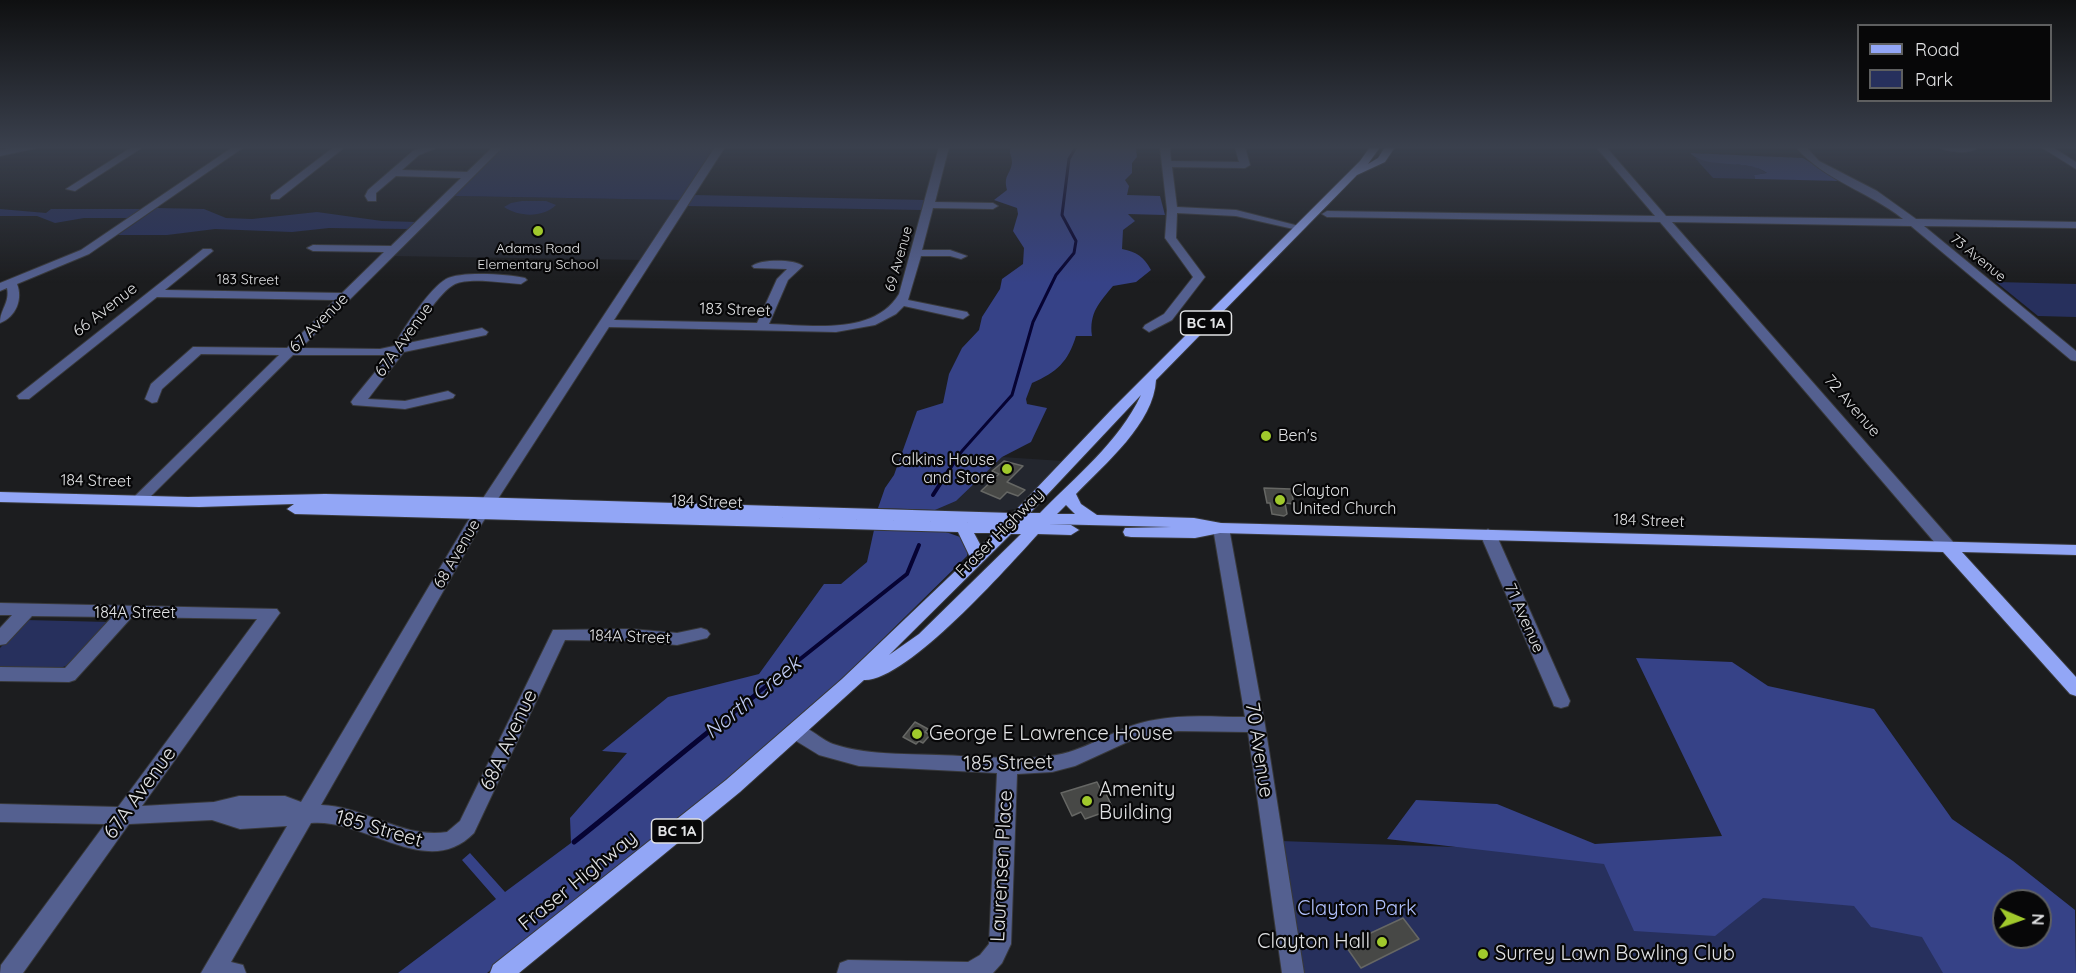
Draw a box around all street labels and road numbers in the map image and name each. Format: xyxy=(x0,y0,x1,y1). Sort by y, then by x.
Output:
street label: 69 Avenue xyxy=(882,224,916,294)
street label: 73 Avenue xyxy=(1947,231,2009,285)
street label: 183 Street xyxy=(217,271,279,289)
street label: 66 Avenue xyxy=(69,279,141,341)
street label: 67 Avenue xyxy=(285,289,353,357)
street label: 67A Avenue xyxy=(371,299,437,381)
street label: 183 Street xyxy=(699,299,771,321)
road number: BC 1A xyxy=(1180,311,1232,335)
street label: 72 Avenue xyxy=(1820,371,1884,441)
street label: 184 Street xyxy=(60,471,132,491)
street label: Fraser Highway xyxy=(952,485,1048,581)
street label: 184 Street xyxy=(671,491,743,513)
street label: 184 Street xyxy=(1613,510,1685,532)
street label: 68 Avenue xyxy=(430,516,484,592)
street label: 71 Avenue xyxy=(1500,580,1548,656)
street label: 184A Street xyxy=(94,603,176,623)
street label: 184A Street xyxy=(589,626,671,648)
street label: 68A Avenue xyxy=(475,686,543,794)
street label: 70 Avenue xyxy=(1240,701,1278,799)
street label: 67A Avenue xyxy=(99,742,181,844)
street label: 185 Street xyxy=(963,750,1053,776)
street label: Laurensen Place xyxy=(986,789,1018,943)
street label: 185 Street xyxy=(333,805,425,853)
road number: BC 1A xyxy=(652,819,702,843)
street label: Fraser Highway xyxy=(514,826,642,936)

